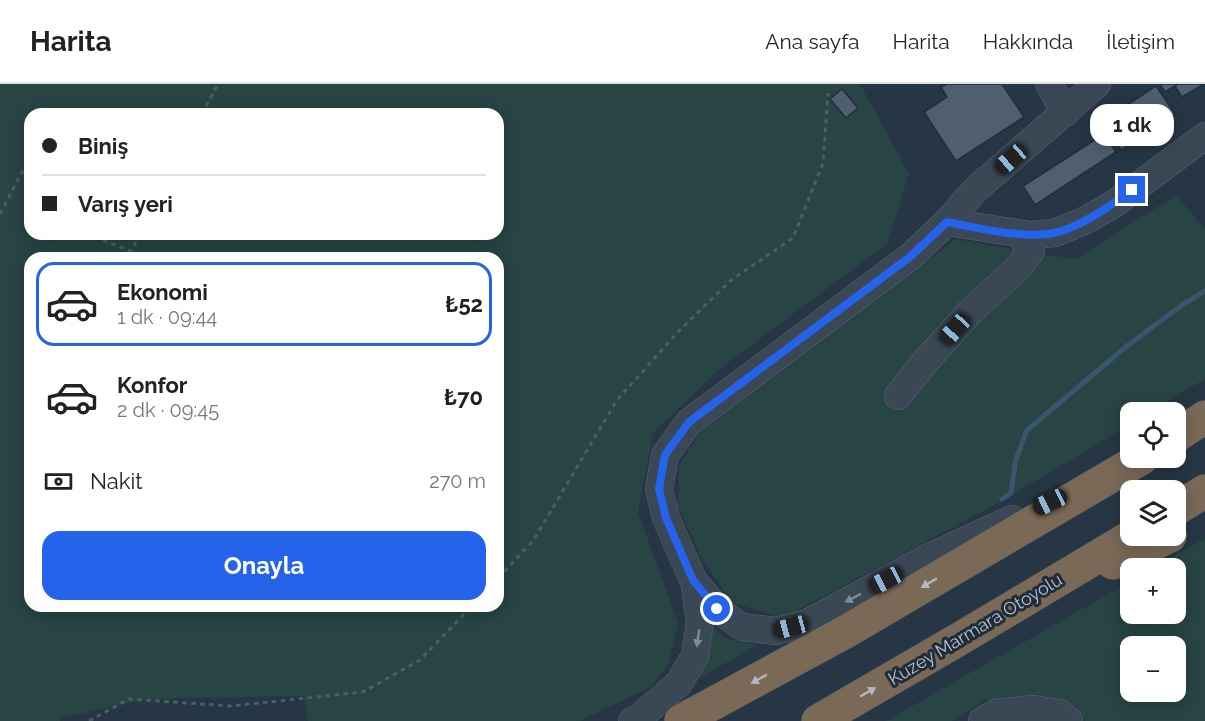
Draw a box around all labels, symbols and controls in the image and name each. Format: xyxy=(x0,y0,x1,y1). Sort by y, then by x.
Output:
text: Harita xyxy=(30,25,112,58)
text: Ana sayfa xyxy=(765,29,860,54)
text: Harita xyxy=(893,29,950,54)
text: Hakkında xyxy=(983,29,1073,54)
text: İletişim xyxy=(1106,29,1175,54)
callout: 1 dk xyxy=(1090,103,1174,145)
text: 1 dk xyxy=(1113,113,1151,137)
text: Biniş xyxy=(78,133,128,159)
car xyxy=(992,140,1030,178)
route end xyxy=(1118,176,1145,203)
text: Varış yeri xyxy=(78,191,173,217)
icon: car xyxy=(45,277,99,331)
text: Ekonomi xyxy=(117,279,208,305)
text: ₺52 xyxy=(445,291,483,317)
text: 1 dk · 09:44 xyxy=(117,305,217,329)
car xyxy=(936,310,974,348)
icon: car xyxy=(45,370,99,424)
text: Konfor xyxy=(117,372,187,398)
text: ₺70 xyxy=(444,384,483,410)
text: 2 dk · 09:45 xyxy=(117,398,219,422)
map controls xyxy=(1120,402,1186,702)
button: locate xyxy=(1120,402,1186,468)
icon: cash xyxy=(42,465,75,498)
text: Nakit xyxy=(90,468,143,494)
text: 270 m xyxy=(429,469,486,493)
button: layers xyxy=(1120,480,1186,546)
car xyxy=(1030,486,1070,518)
button: Onayla xyxy=(42,531,486,600)
button: + xyxy=(1120,558,1186,624)
car xyxy=(866,564,906,596)
street label: Kuzey Marmara Otoyolu xyxy=(884,569,1066,689)
one-way arrow xyxy=(921,577,937,588)
one-way arrow xyxy=(844,593,861,603)
route start xyxy=(703,595,730,622)
car xyxy=(771,614,811,640)
one-way arrow xyxy=(693,628,702,647)
button: − xyxy=(1120,636,1186,702)
one-way arrow xyxy=(750,674,767,684)
one-way arrow xyxy=(860,687,877,697)

